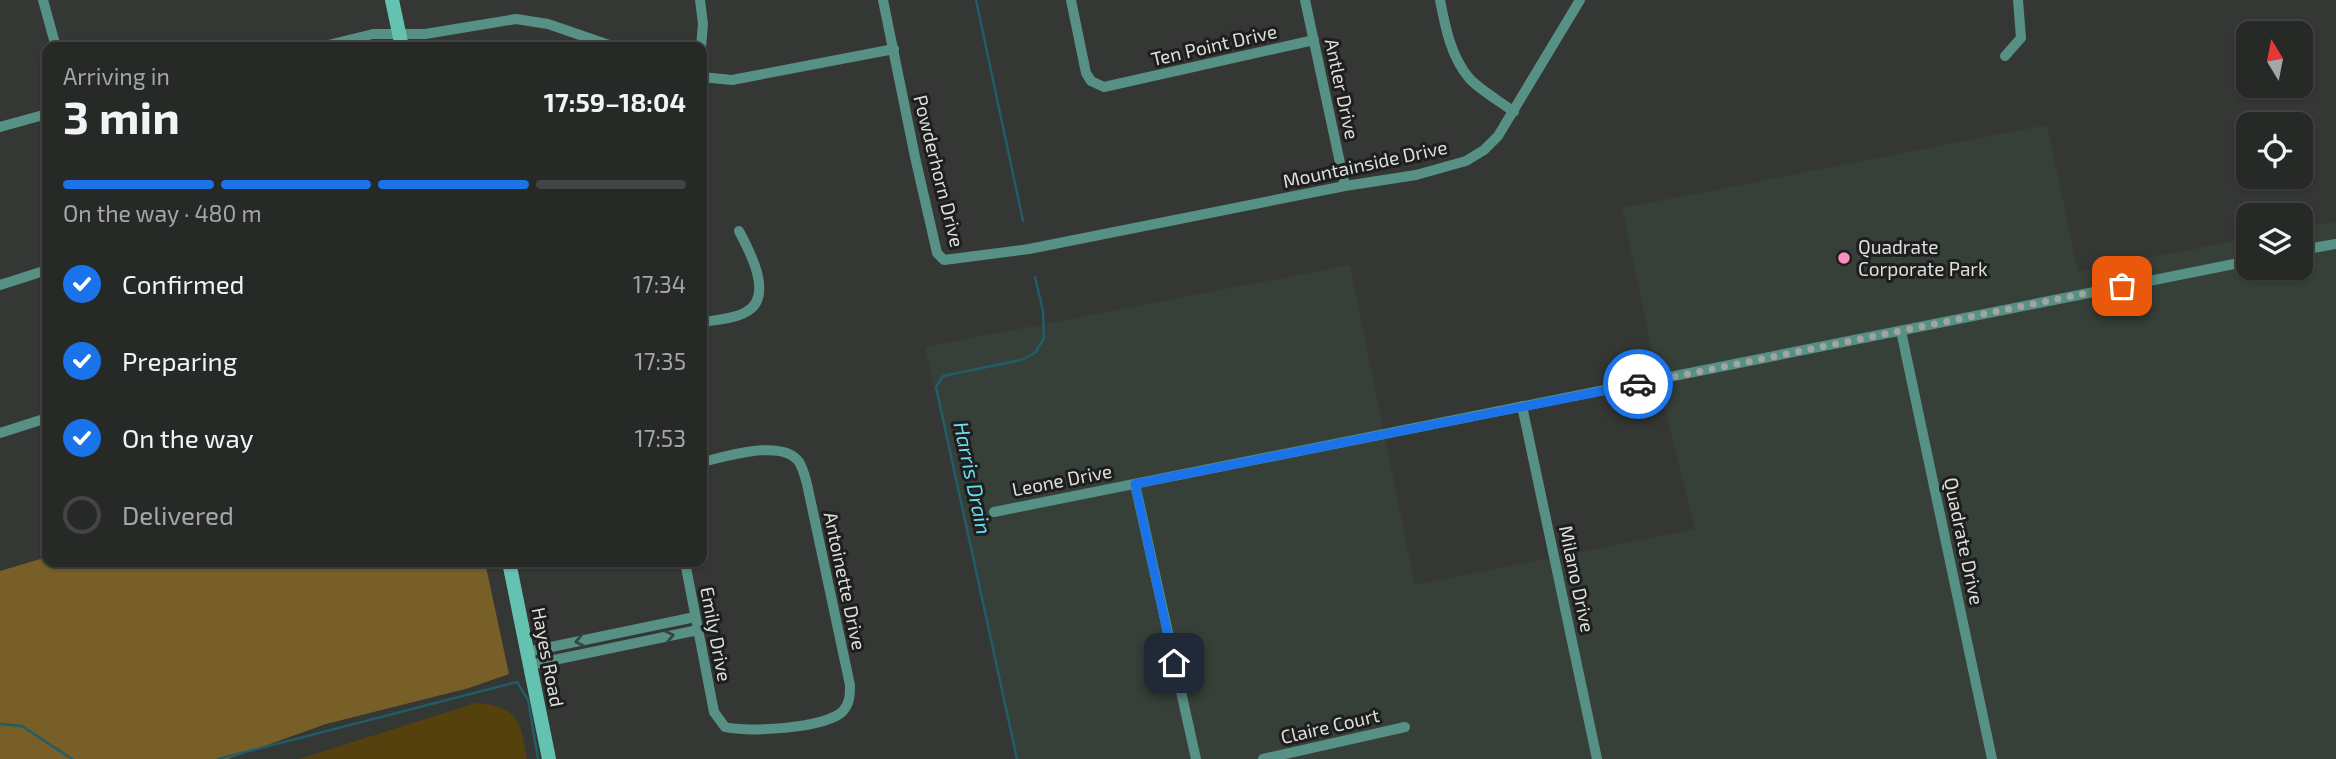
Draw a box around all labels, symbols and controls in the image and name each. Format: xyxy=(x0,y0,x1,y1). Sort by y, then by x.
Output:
street label: Ten Point Drive xyxy=(1149,19,1279,70)
north arrow xyxy=(2236,21,2314,98)
map controls xyxy=(2236,21,2313,280)
street label: Antler Drive xyxy=(1321,36,1364,141)
text: Arriving in xyxy=(63,62,170,90)
text: 17:59–18:04 xyxy=(544,86,686,117)
text: 3 min xyxy=(63,88,180,143)
street label: Powderhorn Drive xyxy=(909,92,970,249)
button: locate xyxy=(2236,112,2313,189)
street label: Mountainside Drive xyxy=(1281,135,1449,192)
text: On the way · 480 m xyxy=(63,199,262,227)
button: layers xyxy=(2236,203,2313,280)
place label: Quadrate Corporate Park xyxy=(1858,235,1988,280)
marker: Quadrate Corporate Park xyxy=(1836,250,1852,266)
pin xyxy=(2092,256,2152,316)
icon: check xyxy=(63,265,101,303)
icon: bag xyxy=(2103,267,2141,305)
text: Confirmed xyxy=(122,268,245,299)
text: 17:34 xyxy=(633,270,686,298)
icon: check xyxy=(63,342,101,380)
text: Preparing xyxy=(122,345,237,376)
text: 17:35 xyxy=(635,347,686,375)
courier xyxy=(1603,349,1673,419)
icon: car xyxy=(1619,365,1657,403)
icon: check xyxy=(63,419,101,457)
water label: Harris Drain xyxy=(949,419,998,536)
text: On the way xyxy=(122,422,253,453)
text: 17:53 xyxy=(635,424,686,452)
street label: Leone Drive xyxy=(1010,459,1114,500)
street label: Quadrate Drive xyxy=(1940,475,1989,607)
text: Delivered xyxy=(122,499,234,530)
street label: Antoinette Drive xyxy=(820,510,871,652)
street label: Milano Drive xyxy=(1555,523,1600,634)
street label: Emily Drive xyxy=(696,584,737,683)
street label: Hayes Road xyxy=(528,605,569,709)
one-way arrow xyxy=(663,630,675,644)
one-way arrow xyxy=(574,633,586,648)
pin xyxy=(1144,633,1204,693)
icon: home xyxy=(1155,644,1193,682)
street label: Claire Court xyxy=(1278,703,1382,748)

